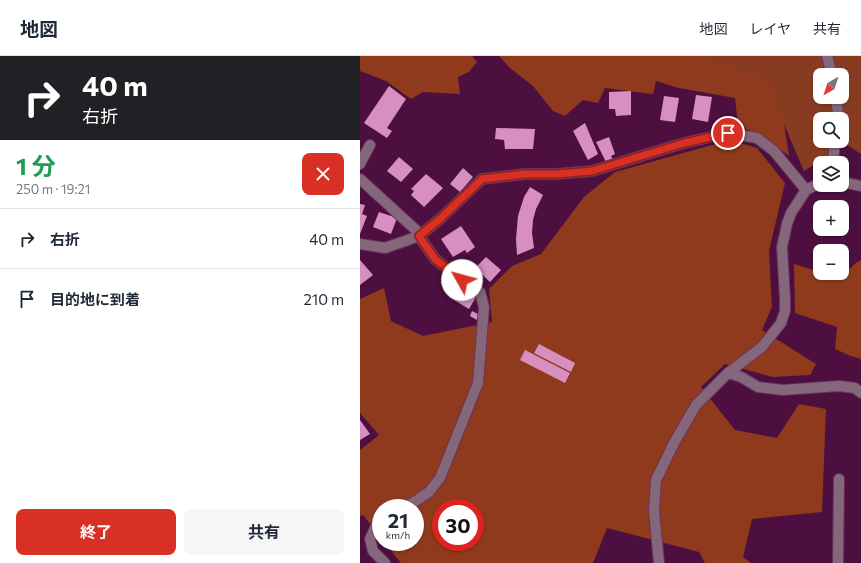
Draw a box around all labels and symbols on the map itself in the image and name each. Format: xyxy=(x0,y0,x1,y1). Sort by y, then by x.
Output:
north arrow xyxy=(813,68,849,104)
pin xyxy=(711,116,745,150)
position arrow xyxy=(441,259,483,301)
speed limit sign: 30 xyxy=(432,499,484,551)

